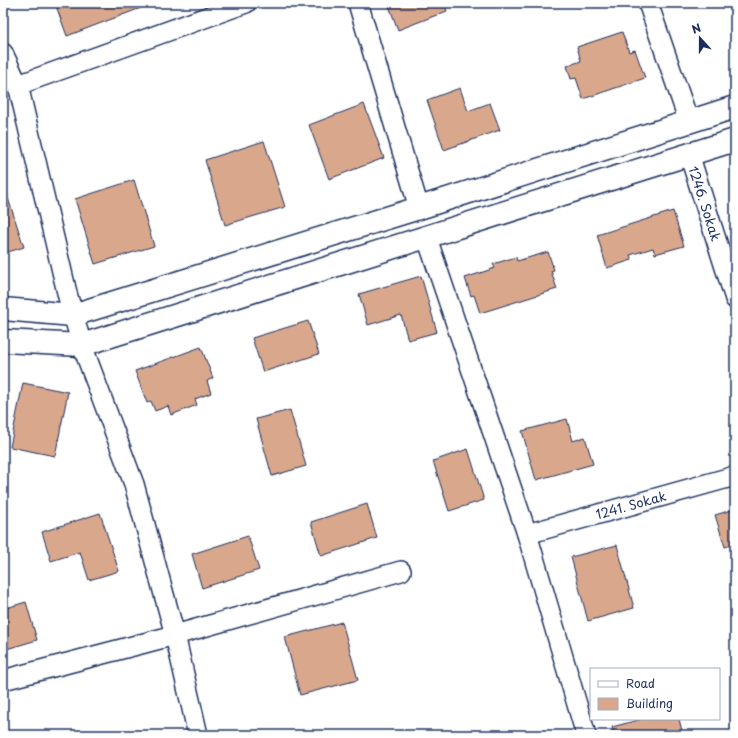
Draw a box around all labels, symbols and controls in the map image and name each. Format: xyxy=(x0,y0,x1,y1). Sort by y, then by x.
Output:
north arrow xyxy=(680,18,720,58)
text: N xyxy=(689,19,704,38)
street label: 1246. Sokak xyxy=(684,163,726,244)
street label: 1241. Sokak xyxy=(594,486,668,523)
legend xyxy=(590,668,720,720)
text: Road xyxy=(626,674,655,692)
text: Building xyxy=(626,694,673,712)

